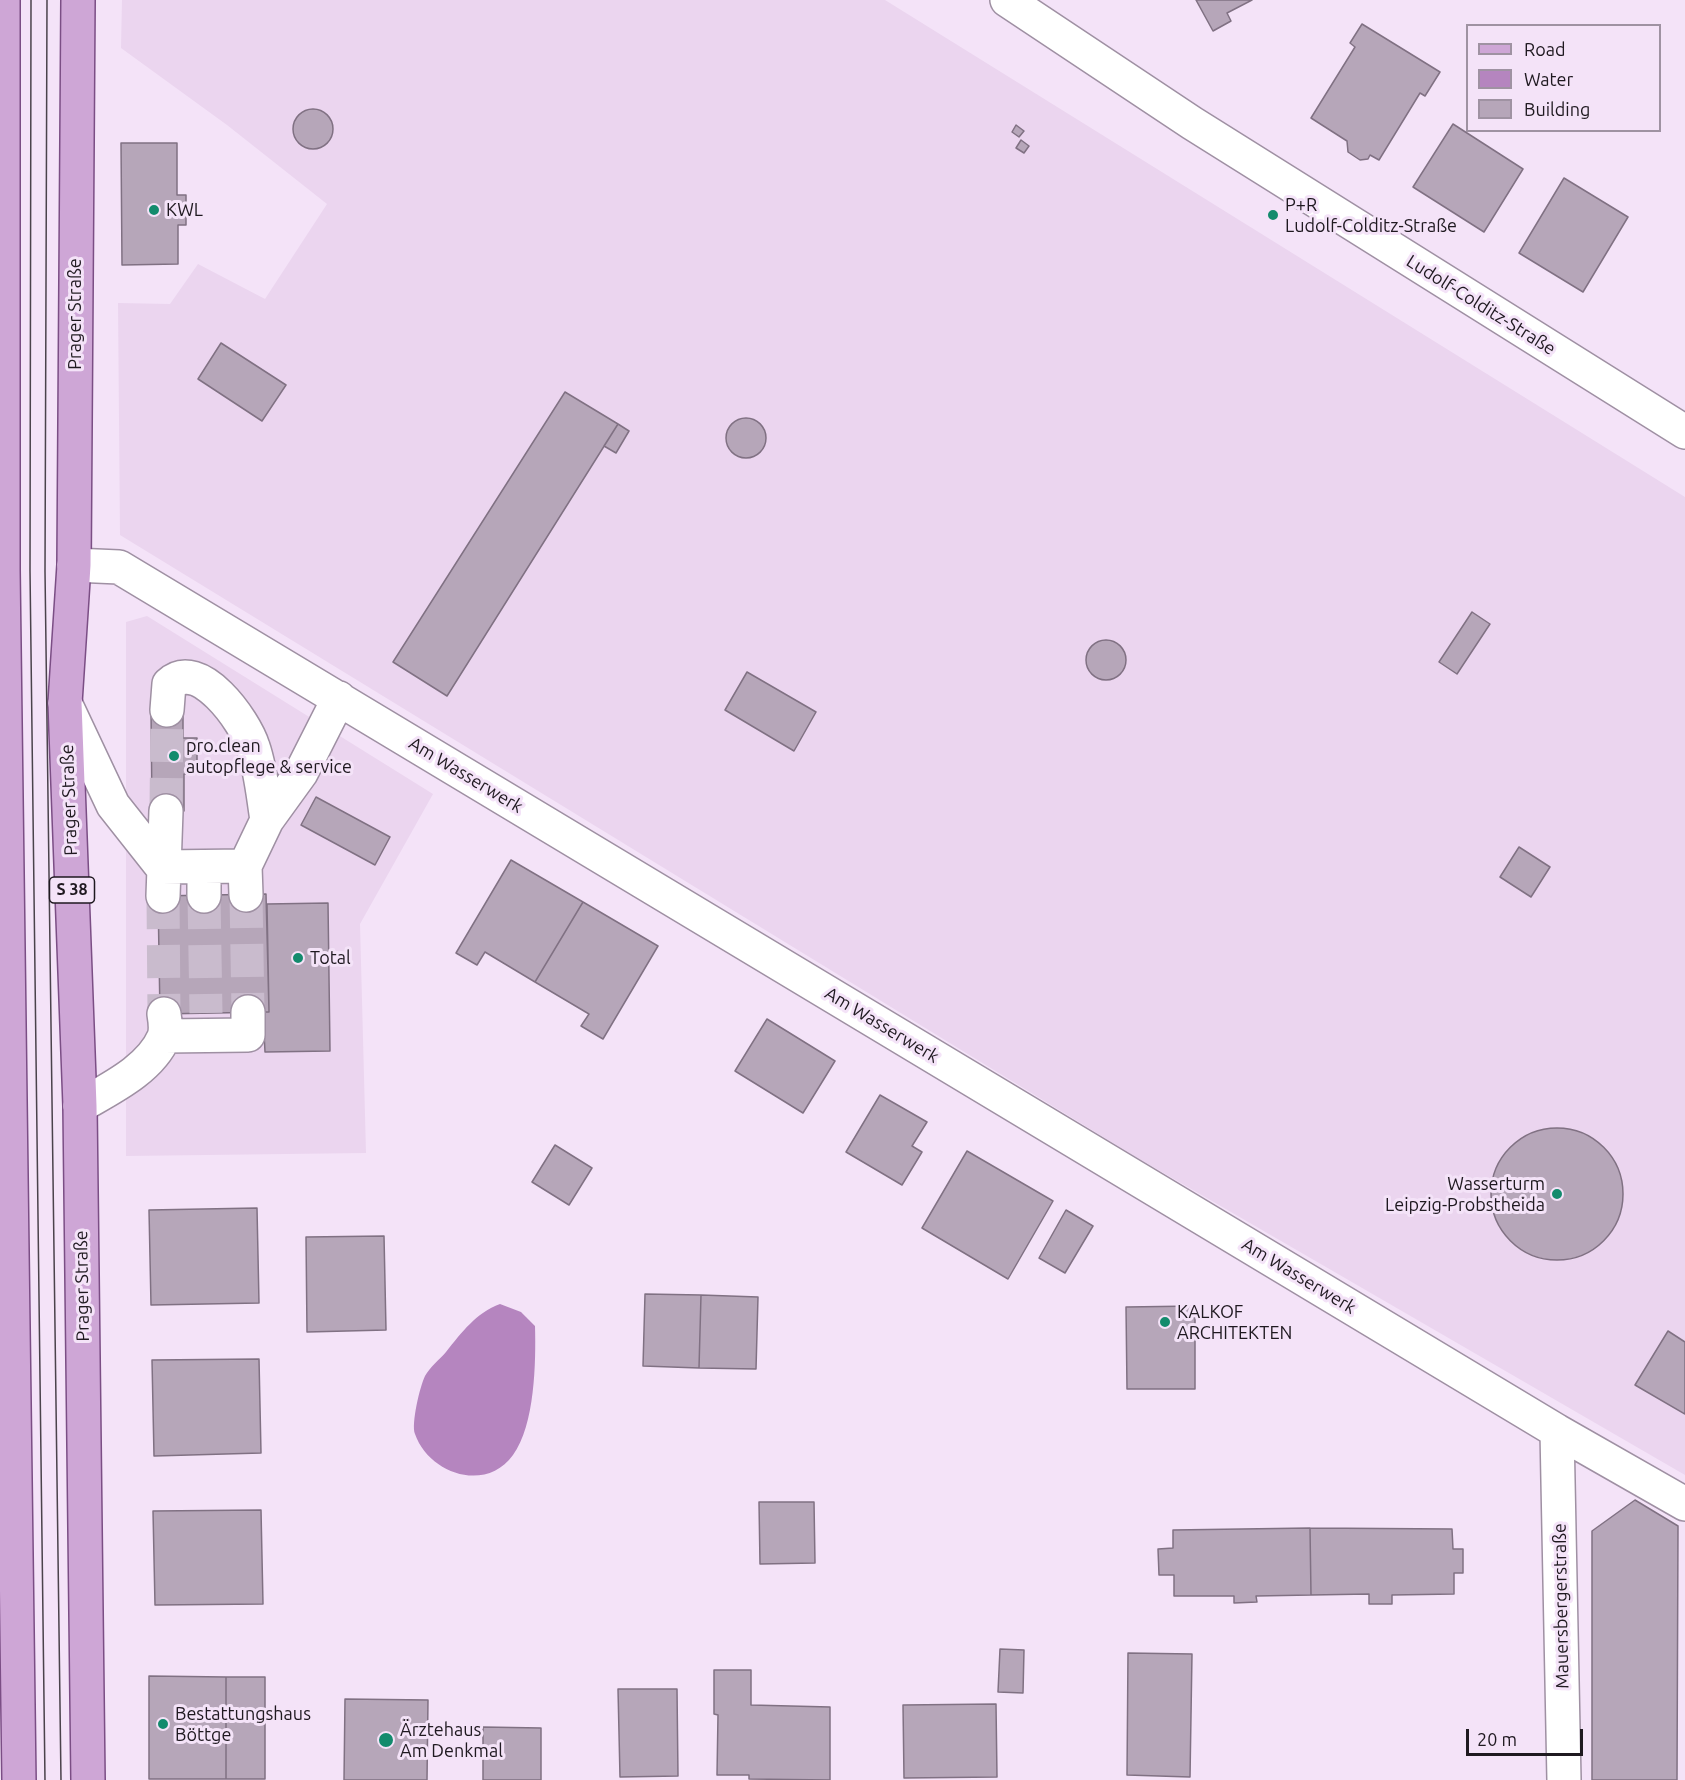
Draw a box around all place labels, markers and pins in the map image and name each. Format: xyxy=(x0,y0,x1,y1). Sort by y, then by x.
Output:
place label: P+R Ludolf-Colditz-Straße xyxy=(1285,194,1457,236)
place label: KWL xyxy=(166,199,203,221)
marker: KWL xyxy=(147,203,161,217)
marker: P+R Ludolf-Colditz-Straße xyxy=(1266,208,1280,222)
place label: pro.clean autopflege & service xyxy=(186,735,352,777)
marker: pro.clean autopflege & service xyxy=(167,749,181,763)
place label: Total xyxy=(310,947,351,969)
marker: Total xyxy=(291,951,305,965)
place label: Wasserturm Leipzig-Probstheida xyxy=(1385,1173,1545,1216)
marker: Wasserturm Leipzig-Probstheida xyxy=(1550,1187,1564,1201)
place label: KALKOF ARCHITEKTEN xyxy=(1177,1301,1292,1344)
marker: KALKOF ARCHITEKTEN xyxy=(1158,1315,1172,1329)
place label: Bestattungshaus Böttge xyxy=(175,1703,311,1746)
marker: Bestattungshaus Böttge xyxy=(156,1717,170,1731)
place label: Ärztehaus Am Denkmal xyxy=(400,1719,503,1762)
marker: Ärztehaus Am Denkmal xyxy=(377,1731,395,1749)

